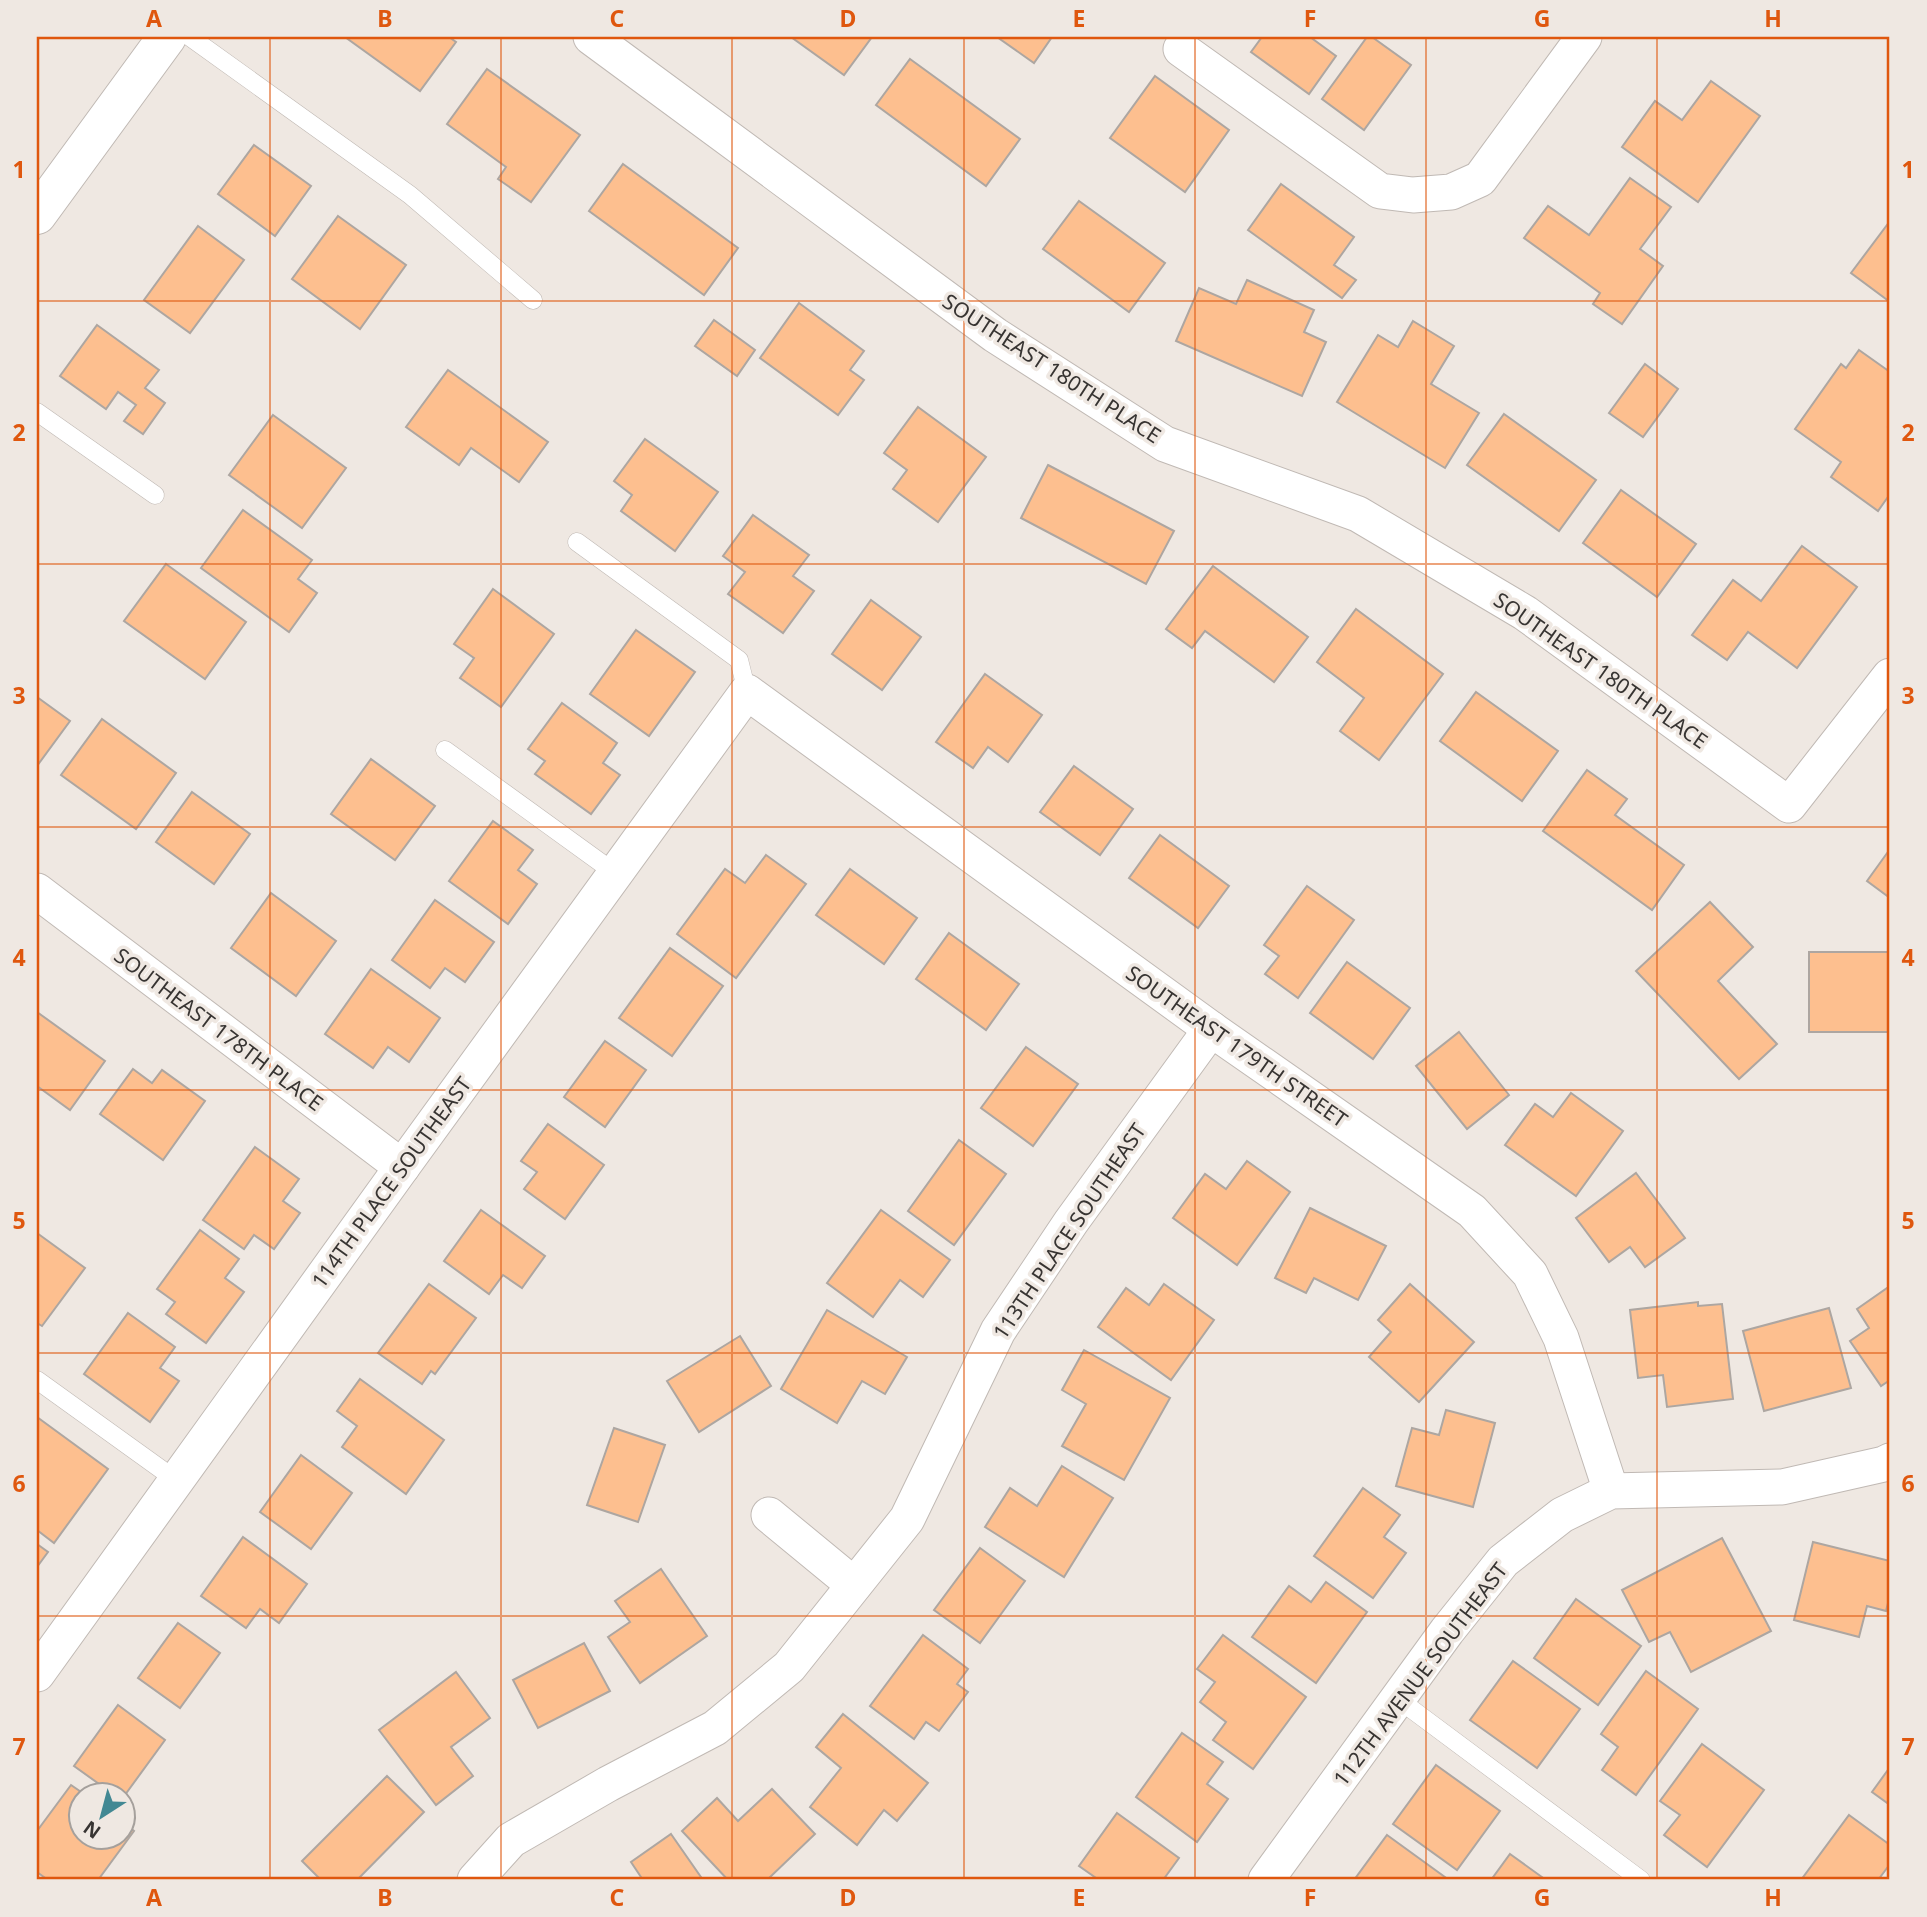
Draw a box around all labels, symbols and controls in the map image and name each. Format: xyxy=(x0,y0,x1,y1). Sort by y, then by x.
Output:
text: A xyxy=(146,2,162,34)
text: B xyxy=(377,2,393,34)
text: C xyxy=(610,2,625,34)
text: D xyxy=(840,2,856,34)
text: E xyxy=(1073,2,1085,34)
text: F xyxy=(1304,2,1316,34)
text: G xyxy=(1534,2,1550,34)
text: H xyxy=(1764,2,1782,34)
text: 1 xyxy=(12,153,26,185)
text: 1 xyxy=(1901,153,1915,185)
street label: SOUTHEAST 180TH PLACE xyxy=(938,287,1166,449)
text: 2 xyxy=(12,416,26,448)
text: 2 xyxy=(1901,416,1915,448)
street label: SOUTHEAST 180TH PLACE xyxy=(1489,585,1713,755)
text: 3 xyxy=(12,679,26,711)
text: 3 xyxy=(1901,679,1915,711)
text: 4 xyxy=(12,941,26,973)
street label: SOUTHEAST 178TH PLACE xyxy=(109,941,329,1117)
text: 4 xyxy=(1901,941,1915,973)
street label: SOUTHEAST 179TH STREET xyxy=(1121,959,1354,1133)
street label: 114TH PLACE SOUTHEAST xyxy=(305,1070,477,1293)
street label: 113TH PLACE SOUTHEAST xyxy=(986,1117,1152,1344)
text: 5 xyxy=(12,1204,26,1236)
text: 5 xyxy=(1901,1204,1915,1236)
text: 6 xyxy=(12,1467,26,1499)
text: 6 xyxy=(1901,1467,1915,1499)
street label: 112TH AVENUE SOUTHEAST xyxy=(1327,1556,1513,1791)
text: 7 xyxy=(12,1730,26,1762)
text: 7 xyxy=(1901,1730,1915,1762)
north arrow xyxy=(66,1780,136,1850)
text: N xyxy=(78,1815,106,1845)
text: A xyxy=(146,1881,162,1913)
text: B xyxy=(377,1881,393,1913)
text: C xyxy=(610,1881,625,1913)
text: D xyxy=(840,1881,856,1913)
text: E xyxy=(1073,1881,1085,1913)
text: F xyxy=(1304,1881,1316,1913)
text: G xyxy=(1534,1881,1550,1913)
text: H xyxy=(1764,1881,1782,1913)

